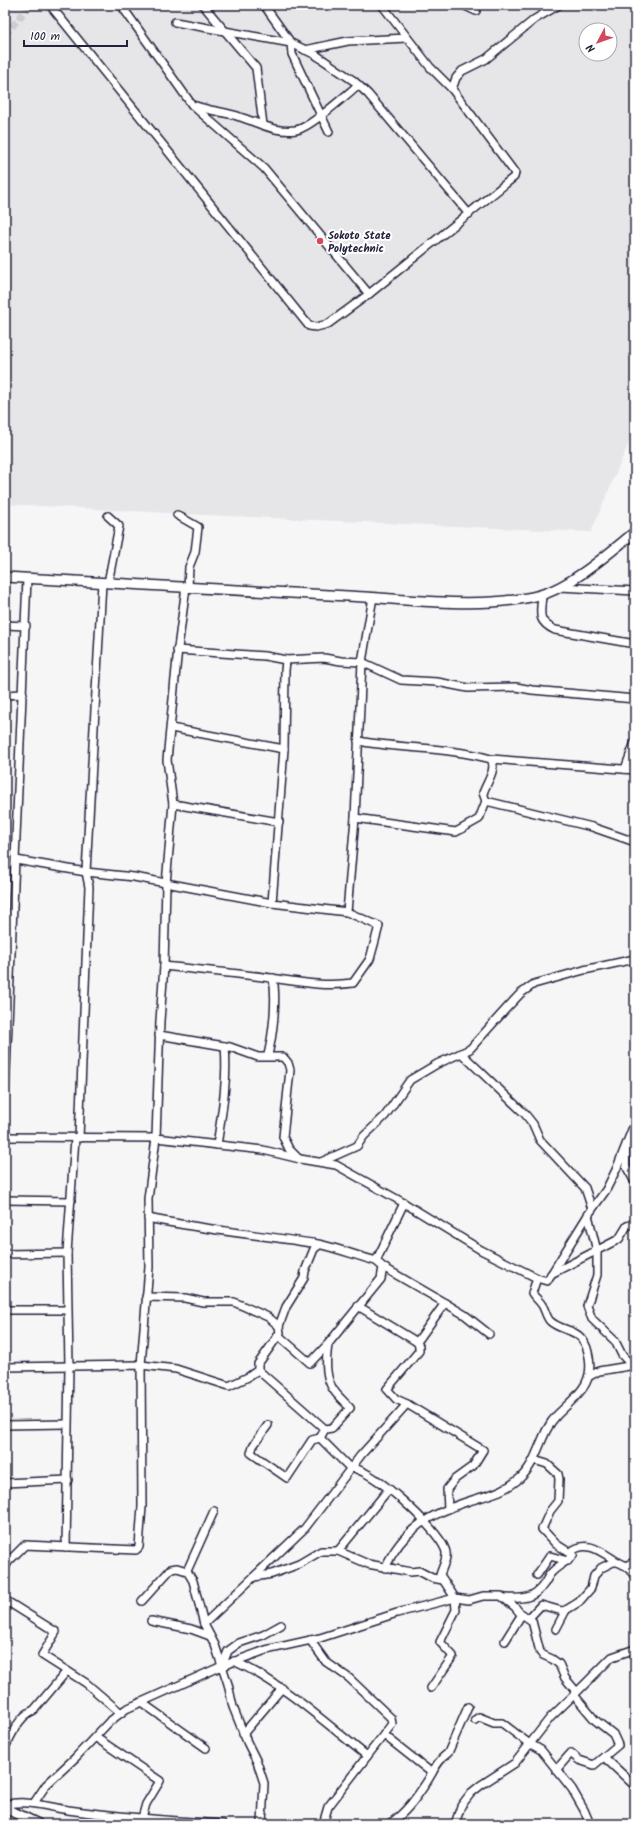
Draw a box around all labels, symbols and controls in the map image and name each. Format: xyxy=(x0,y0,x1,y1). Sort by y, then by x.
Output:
scale bar xyxy=(24,22,127,48)
north arrow xyxy=(578,22,618,62)
text: 100 m xyxy=(30,27,61,46)
text: N xyxy=(582,39,600,56)
place label: Sokoto State Polytechnic xyxy=(328,227,391,258)
marker: Sokoto State Polytechnic xyxy=(315,236,325,246)

